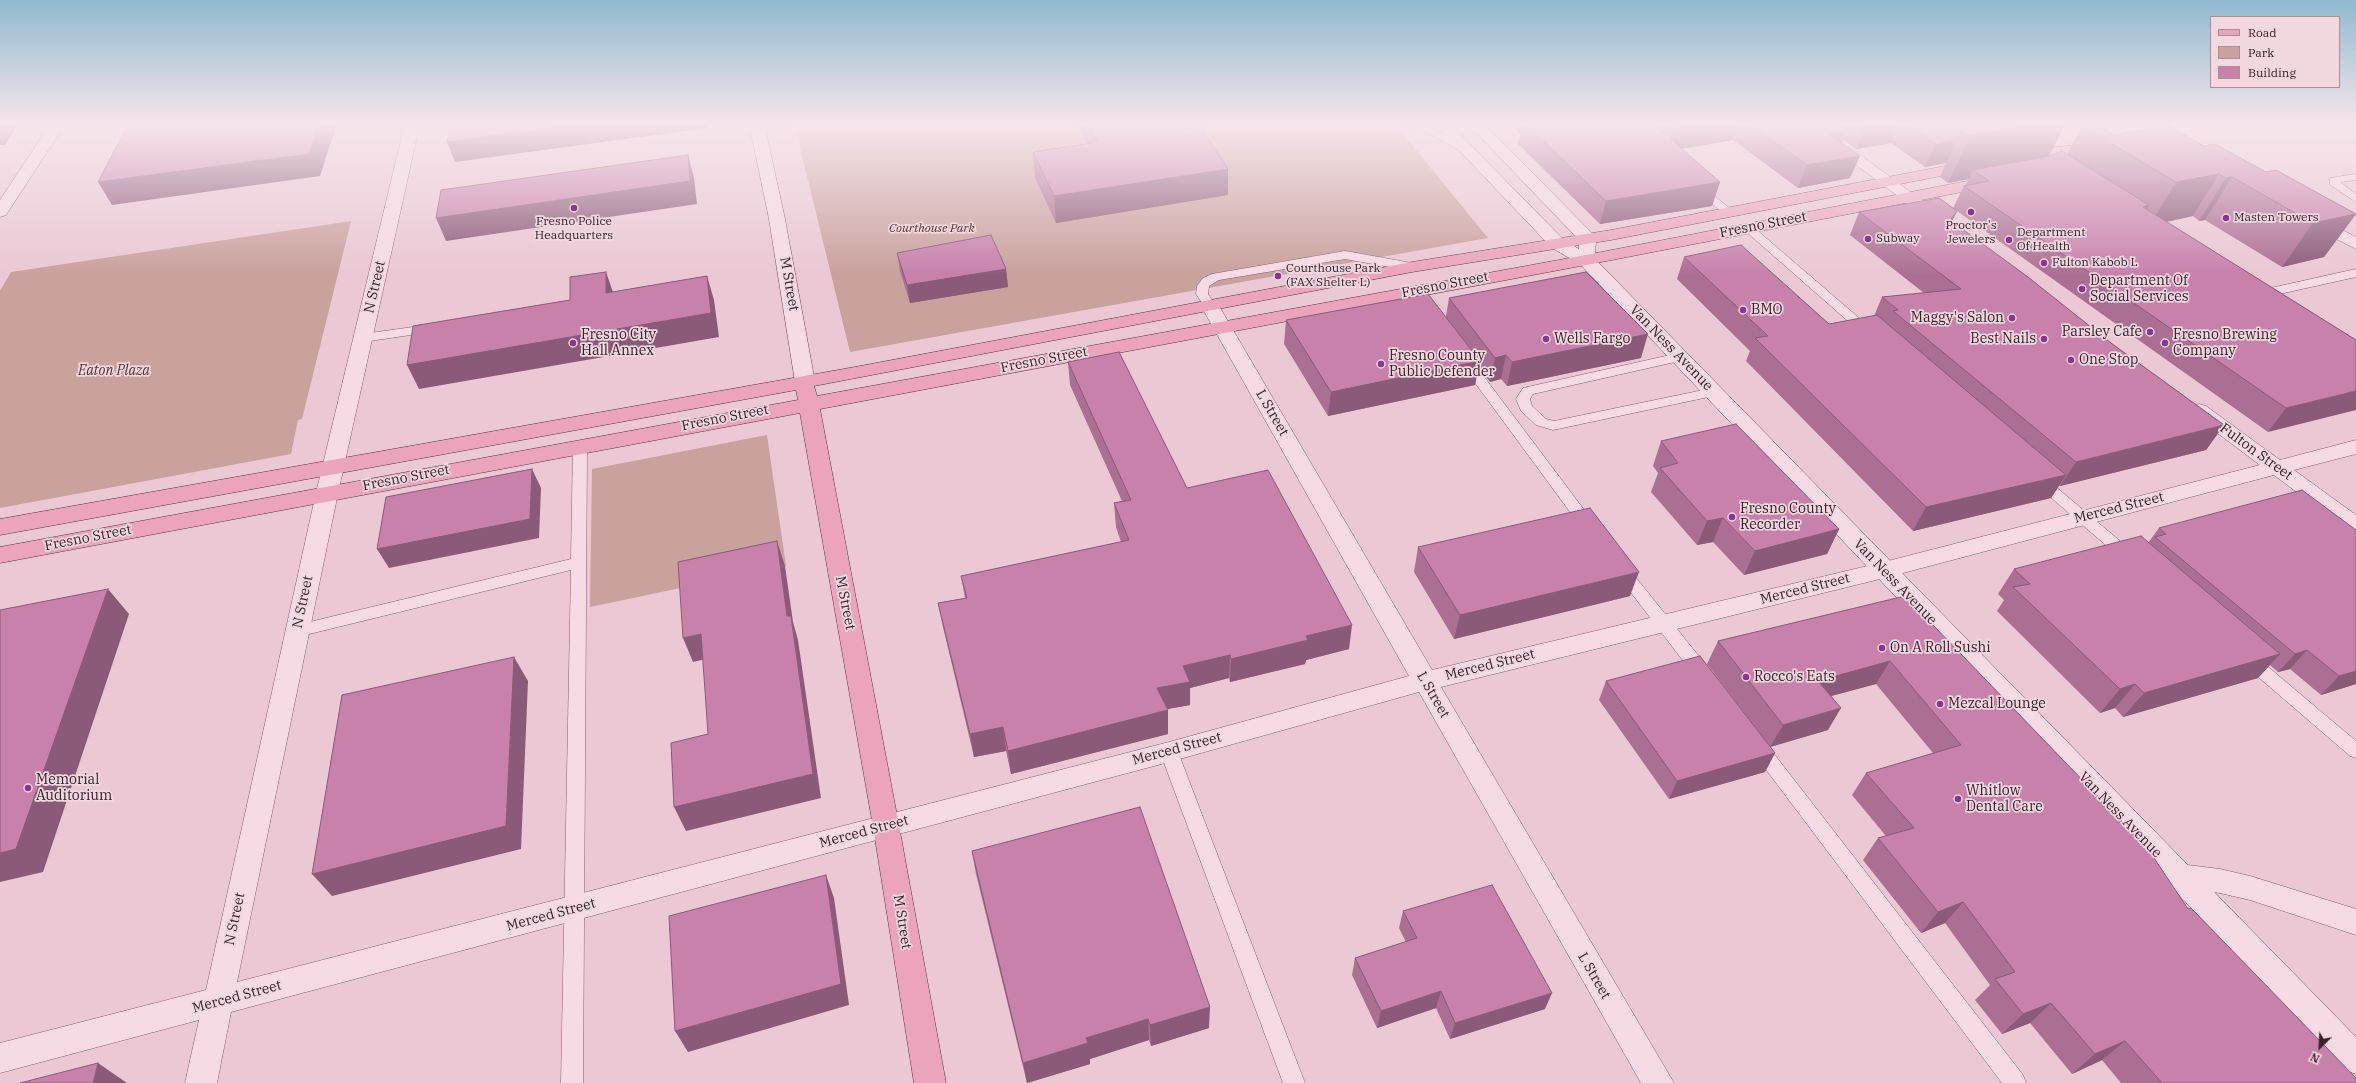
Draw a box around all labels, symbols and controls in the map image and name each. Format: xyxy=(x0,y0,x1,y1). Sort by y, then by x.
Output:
legend xyxy=(2210,16,2340,88)
text: Road xyxy=(2248,25,2277,40)
text: Park xyxy=(2248,45,2274,60)
text: Building xyxy=(2248,65,2296,80)
marker: Fresno Police Headquarters xyxy=(569,203,579,213)
marker: Proctor's Jewelers xyxy=(1966,207,1976,217)
street label: Fresno Street xyxy=(1718,208,1808,242)
place label: Masten Towers xyxy=(2234,211,2319,225)
marker: Masten Towers xyxy=(2221,213,2231,223)
place label: Fresno Police Headquarters xyxy=(535,215,613,243)
place label: Proctor's Jewelers xyxy=(1945,219,1997,247)
park label: Courthouse Park xyxy=(889,222,975,236)
place label: Department Of Health xyxy=(2017,226,2085,254)
place label: Subway xyxy=(1876,232,1920,246)
marker: Subway xyxy=(1863,234,1873,244)
marker: Department Of Health xyxy=(2004,235,2014,245)
street label: M Street xyxy=(776,256,802,312)
place label: Fulton Kabob L xyxy=(2052,256,2138,270)
marker: Fulton Kabob L xyxy=(2039,258,2049,268)
street label: N Street xyxy=(361,259,389,315)
place label: Courthouse Park (FAX Shelter L) xyxy=(1286,262,1380,290)
street label: Fresno Street xyxy=(1400,268,1490,302)
marker: Courthouse Park (FAX Shelter L) xyxy=(1273,271,1283,281)
place label: Department Of Social Services xyxy=(2090,273,2189,306)
marker: Department Of Social Services xyxy=(2077,284,2087,294)
street label: Van Ness Avenue xyxy=(1626,302,1716,394)
place label: BMO xyxy=(1751,302,1783,318)
marker: BMO xyxy=(1738,305,1748,315)
place label: Maggy's Salon xyxy=(1911,310,2004,326)
marker: Maggy's Salon xyxy=(2007,313,2017,323)
place label: Parsley Cafe xyxy=(2062,324,2142,340)
place label: Fresno City Hall Annex xyxy=(581,327,656,360)
marker: Parsley Cafe xyxy=(2145,327,2155,337)
place label: Fresno Brewing Company xyxy=(2173,327,2277,360)
place label: Wells Fargo xyxy=(1554,331,1630,347)
place label: Best Nails xyxy=(1970,331,2036,347)
marker: Wells Fargo xyxy=(1541,334,1551,344)
marker: Best Nails xyxy=(2039,334,2049,344)
marker: Fresno City Hall Annex xyxy=(568,338,578,348)
marker: Fresno Brewing Company xyxy=(2160,338,2170,348)
street label: Fresno Street xyxy=(999,343,1089,377)
place label: Fresno County Public Defender xyxy=(1389,348,1495,380)
place label: One Stop xyxy=(2079,352,2138,368)
marker: One Stop xyxy=(2066,355,2076,365)
marker: Fresno County Public Defender xyxy=(1376,359,1386,369)
park label: Eaton Plaza xyxy=(78,363,150,379)
street label: L Street xyxy=(1252,387,1292,439)
street label: Fresno Street xyxy=(680,401,770,435)
street label: Fulton Street xyxy=(2216,420,2296,484)
street label: Fresno Street xyxy=(361,461,451,495)
street label: Merced Street xyxy=(2072,489,2166,527)
place label: Fresno County Recorder xyxy=(1740,501,1836,534)
marker: Fresno County Recorder xyxy=(1727,512,1737,522)
street label: Fresno Street xyxy=(43,521,133,555)
street label: Van Ness Avenue xyxy=(1850,536,1940,628)
street label: Merced Street xyxy=(1758,570,1852,608)
street label: N Street xyxy=(289,574,317,630)
street label: M Street xyxy=(832,575,858,631)
place label: On A Roll Sushi xyxy=(1890,640,1991,656)
marker: On A Roll Sushi xyxy=(1877,643,1887,653)
street label: Merced Street xyxy=(1443,646,1537,684)
street label: L Street xyxy=(1413,669,1453,721)
place label: Rocco's Eats xyxy=(1754,669,1835,685)
marker: Rocco's Eats xyxy=(1741,672,1751,682)
place label: Mezcal Lounge xyxy=(1948,696,2046,712)
marker: Mezcal Lounge xyxy=(1935,699,1945,709)
street label: Merced Street xyxy=(1131,729,1223,769)
street label: Van Ness Avenue xyxy=(2075,769,2165,861)
place label: Memorial Auditorium xyxy=(36,772,112,804)
marker: Memorial Auditorium xyxy=(23,783,33,793)
place label: Whitlow Dental Care xyxy=(1966,783,2043,816)
marker: Whitlow Dental Care xyxy=(1953,794,1963,804)
street label: Merced Street xyxy=(818,812,910,852)
street label: N Street xyxy=(221,891,249,947)
street label: M Street xyxy=(889,894,915,950)
street label: Merced Street xyxy=(505,895,597,935)
street label: L Street xyxy=(1574,950,1614,1002)
street label: Merced Street xyxy=(191,977,283,1017)
north arrow xyxy=(2300,1027,2340,1067)
text: N xyxy=(2308,1050,2322,1066)

